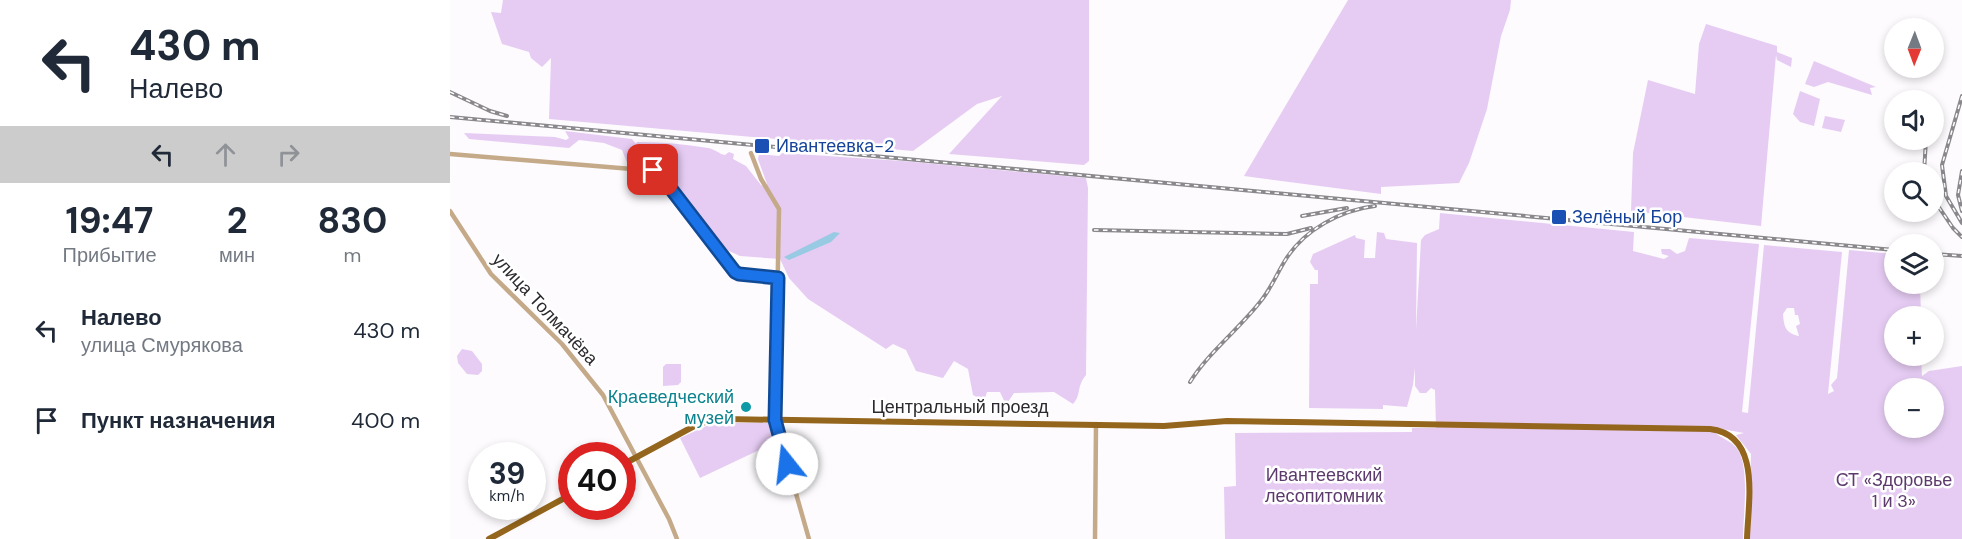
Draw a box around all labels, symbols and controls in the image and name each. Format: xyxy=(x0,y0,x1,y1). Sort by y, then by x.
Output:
text: 430 m xyxy=(129,18,261,73)
north arrow xyxy=(1884,18,1944,78)
map controls xyxy=(1884,18,1944,438)
icon: left xyxy=(30,24,108,102)
text: Налево xyxy=(129,71,223,106)
button: sound xyxy=(1884,90,1944,150)
place label: Ивантеевка-2 xyxy=(776,134,894,158)
marker: Ивантеевка-2 xyxy=(753,137,771,155)
icon: left xyxy=(146,138,179,171)
icon: ahead xyxy=(209,138,242,171)
icon: right xyxy=(272,138,305,171)
pin xyxy=(627,144,678,195)
icon: arrive xyxy=(636,153,669,186)
button: search xyxy=(1884,162,1944,222)
text: 19:47 xyxy=(66,197,153,244)
text: 2 xyxy=(227,197,247,244)
text: 830 xyxy=(318,197,387,244)
place label: Зелёный Бор xyxy=(1572,205,1682,229)
marker: Зелёный Бор xyxy=(1550,208,1568,226)
button: layers xyxy=(1884,234,1944,294)
text: Прибытие xyxy=(63,242,157,268)
text: мин xyxy=(219,242,255,268)
text: m xyxy=(344,242,361,268)
street label: улица Толмачёва xyxy=(487,248,604,371)
text: Налево xyxy=(81,303,162,332)
button: + xyxy=(1884,306,1944,366)
icon: left xyxy=(30,314,63,347)
text: 430 m xyxy=(353,316,420,345)
text: улица Смурякова xyxy=(81,332,243,358)
button: − xyxy=(1884,378,1944,438)
place label: Краеведческий музей xyxy=(608,385,734,430)
street label: Центральный проезд xyxy=(872,395,1049,419)
marker: Краеведческий музей xyxy=(739,400,753,414)
icon: arrive xyxy=(30,404,63,437)
text: Пункт назначения xyxy=(81,406,276,435)
text: 400 m xyxy=(351,406,420,435)
position arrow xyxy=(755,432,819,496)
speed limit sign: 40 xyxy=(558,442,636,520)
text: 39 xyxy=(489,454,525,493)
park label: Ивантеевский лесопитомник xyxy=(1265,463,1383,508)
park label: СТ «Здоровье 1 и 3» xyxy=(1836,468,1952,513)
text: km/h xyxy=(489,486,525,506)

